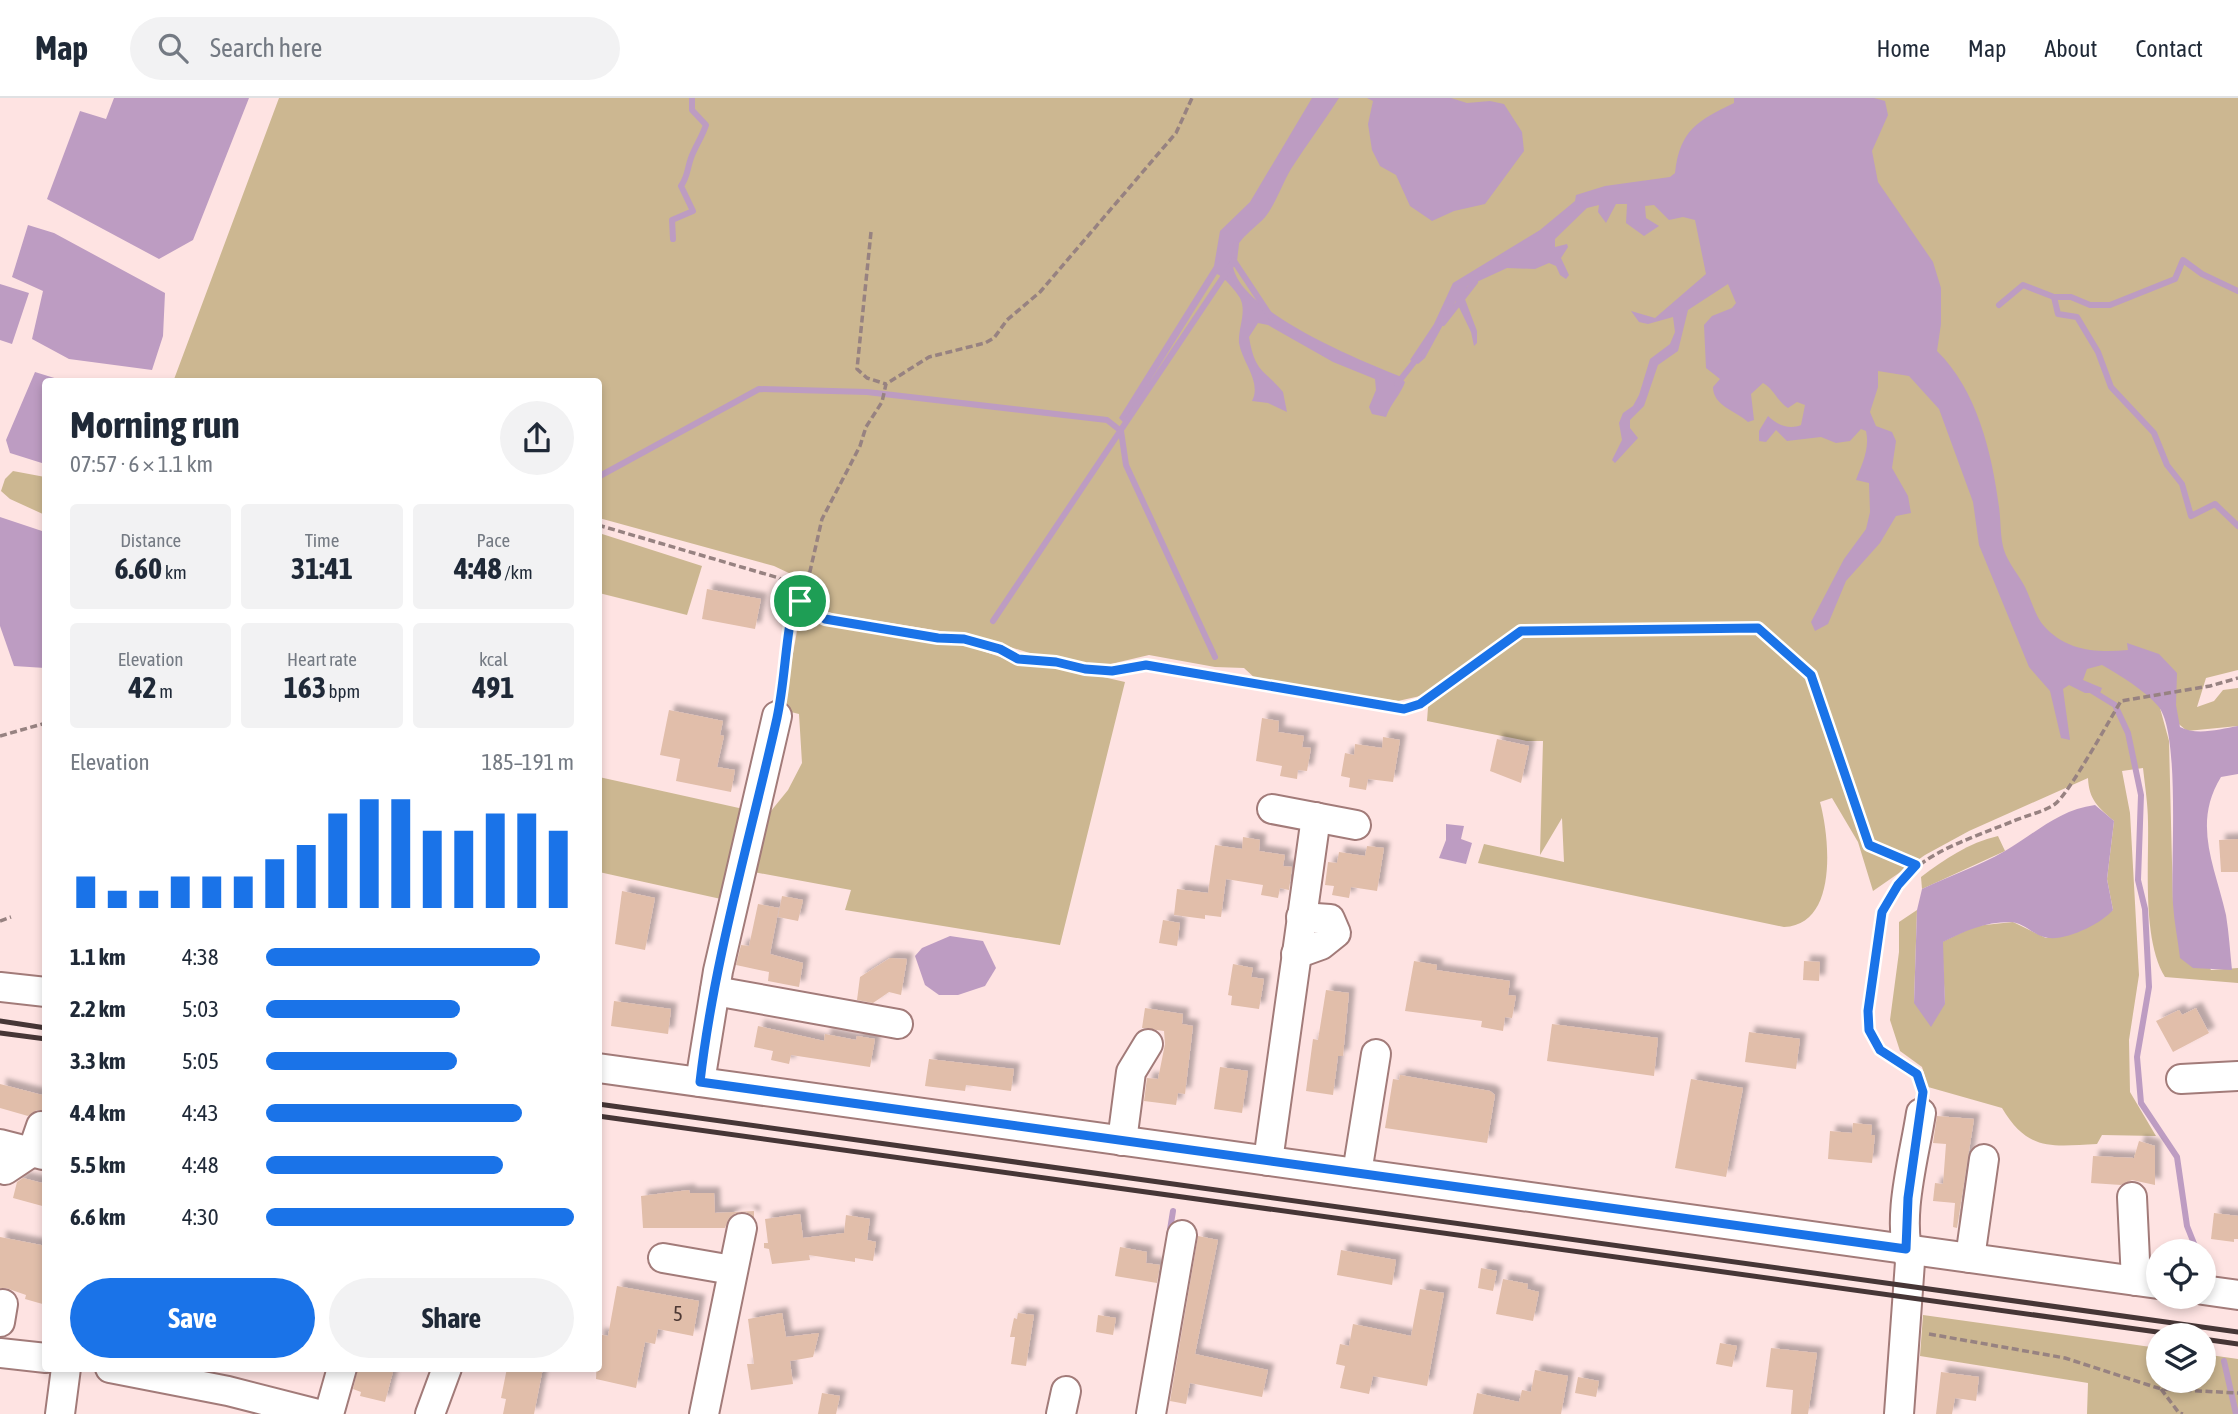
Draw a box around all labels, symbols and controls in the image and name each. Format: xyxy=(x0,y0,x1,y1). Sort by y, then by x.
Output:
search box xyxy=(130,17,620,80)
text: Map xyxy=(35,29,88,67)
icon: search xyxy=(154,29,192,67)
text: Search here xyxy=(210,33,322,63)
text: Home xyxy=(1876,35,1930,62)
text: Map xyxy=(1968,35,2006,62)
text: About xyxy=(2044,35,2097,62)
text: Contact xyxy=(2135,35,2203,62)
button: share xyxy=(500,401,574,475)
text: Morning run xyxy=(70,403,240,446)
text: 07:57 · 6 × 1.1 km xyxy=(70,451,213,477)
text: Distance xyxy=(120,529,181,551)
text: Time xyxy=(305,529,339,551)
text: Pace xyxy=(477,529,510,551)
text: 6.60 xyxy=(115,551,162,585)
text: 31:41 xyxy=(291,551,353,585)
text: 4:48 xyxy=(454,551,502,585)
text: km xyxy=(162,561,187,583)
text: /km xyxy=(502,561,533,583)
pin xyxy=(770,571,830,631)
icon: arrive xyxy=(781,582,819,620)
text: Elevation xyxy=(118,648,184,670)
text: Heart rate xyxy=(287,648,357,670)
text: kcal xyxy=(479,648,508,670)
text: 42 xyxy=(128,670,157,704)
text: 163 xyxy=(284,670,326,704)
text: 491 xyxy=(472,670,514,704)
text: m xyxy=(157,680,173,702)
text: bpm xyxy=(326,680,360,702)
text: Elevation xyxy=(70,749,150,775)
text: 185–191 m xyxy=(481,749,574,775)
text: 1.1 km xyxy=(70,944,126,970)
text: 4:38 xyxy=(182,944,219,970)
text: 2.2 km xyxy=(70,996,126,1022)
text: 5:03 xyxy=(182,996,219,1022)
text: 3.3 km xyxy=(70,1048,126,1074)
text: 5:05 xyxy=(182,1048,219,1074)
text: 4.4 km xyxy=(70,1100,126,1126)
text: 4:43 xyxy=(182,1100,219,1126)
text: 5.5 km xyxy=(70,1152,126,1178)
text: 4:48 xyxy=(182,1152,219,1178)
text: 6.6 km xyxy=(70,1204,126,1230)
text: 4:30 xyxy=(182,1204,219,1230)
map controls xyxy=(2146,1239,2216,1393)
button: locate xyxy=(2146,1239,2216,1309)
button: Save xyxy=(70,1278,315,1358)
button: Share xyxy=(329,1278,574,1358)
house number: 5 xyxy=(673,1301,683,1325)
button: layers xyxy=(2146,1323,2216,1393)

